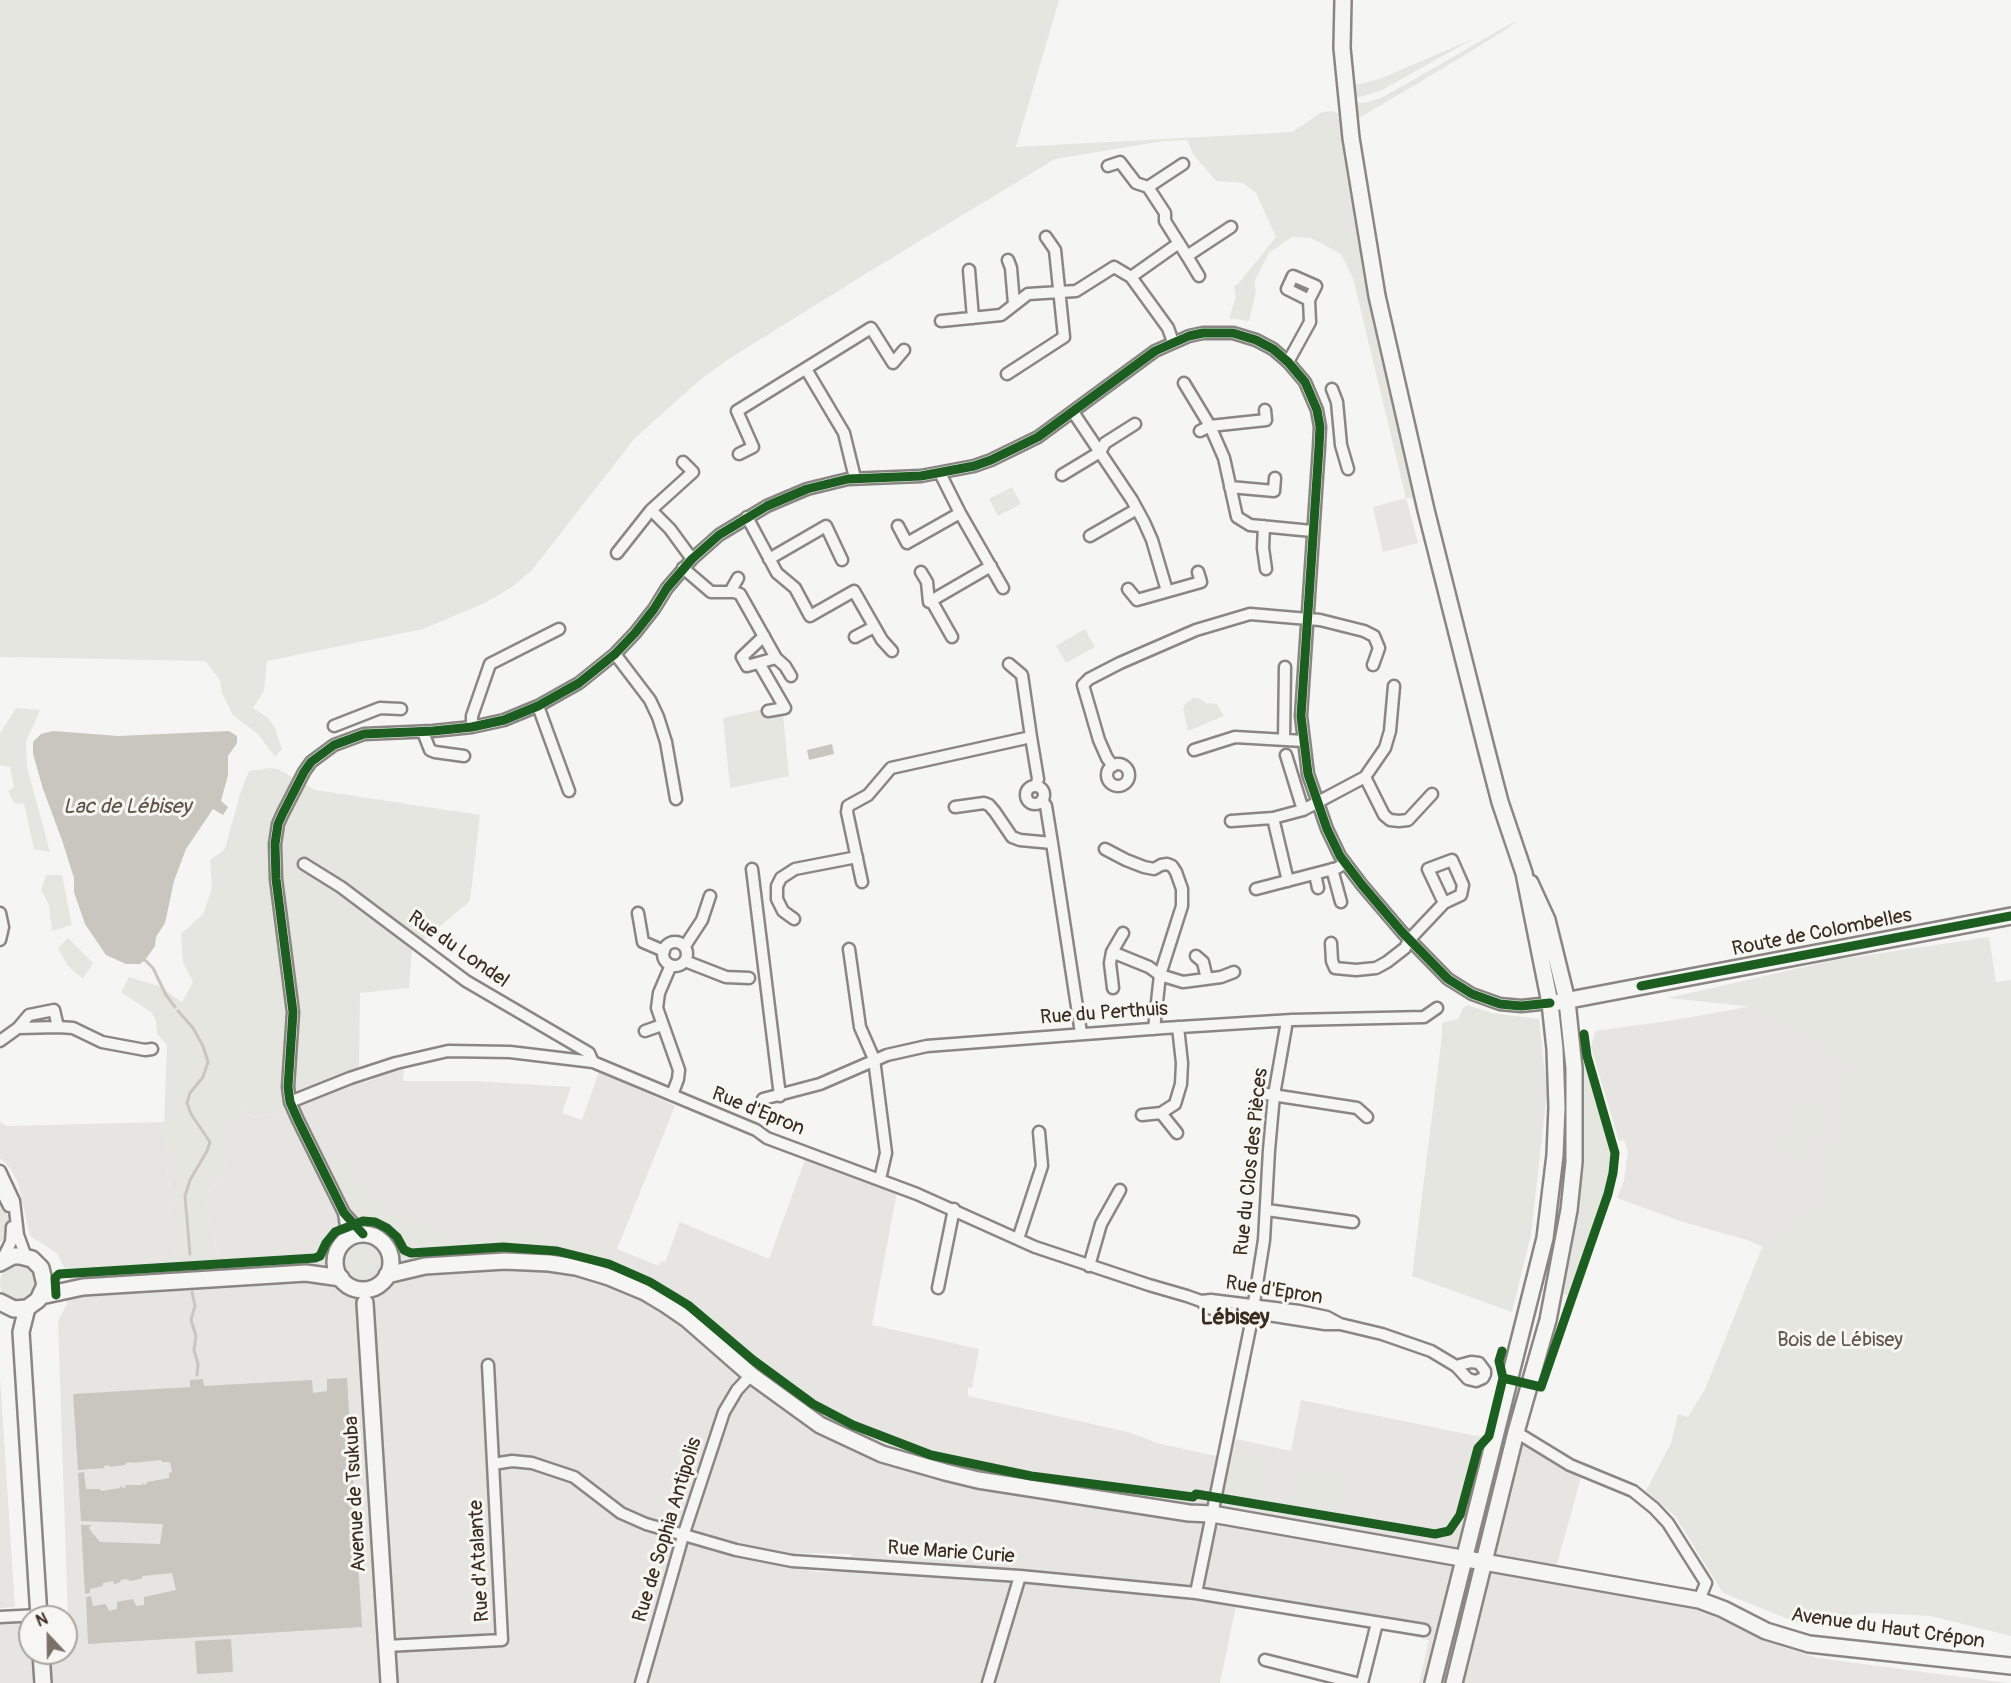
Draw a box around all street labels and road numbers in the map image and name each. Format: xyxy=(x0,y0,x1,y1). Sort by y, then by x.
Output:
street label: Route de Colombelles xyxy=(1730,904,1914,962)
street label: Rue du Londel xyxy=(403,906,513,994)
street label: Rue du Perthuis xyxy=(1039,998,1169,1030)
street label: Rue du Clos des Pièces xyxy=(1230,1067,1274,1257)
street label: Rue d'Epron xyxy=(708,1083,808,1141)
street label: Rue d'Epron xyxy=(1224,1271,1324,1311)
street label: Avenue de Tsukuba xyxy=(340,1415,372,1573)
street label: Rue de Sophia Antipolis xyxy=(628,1435,708,1625)
street label: Rue d'Atalante xyxy=(465,1499,495,1623)
street label: Rue Marie Curie xyxy=(887,1537,1015,1569)
street label: Avenue du Haut Crépon xyxy=(1790,1604,1986,1654)

